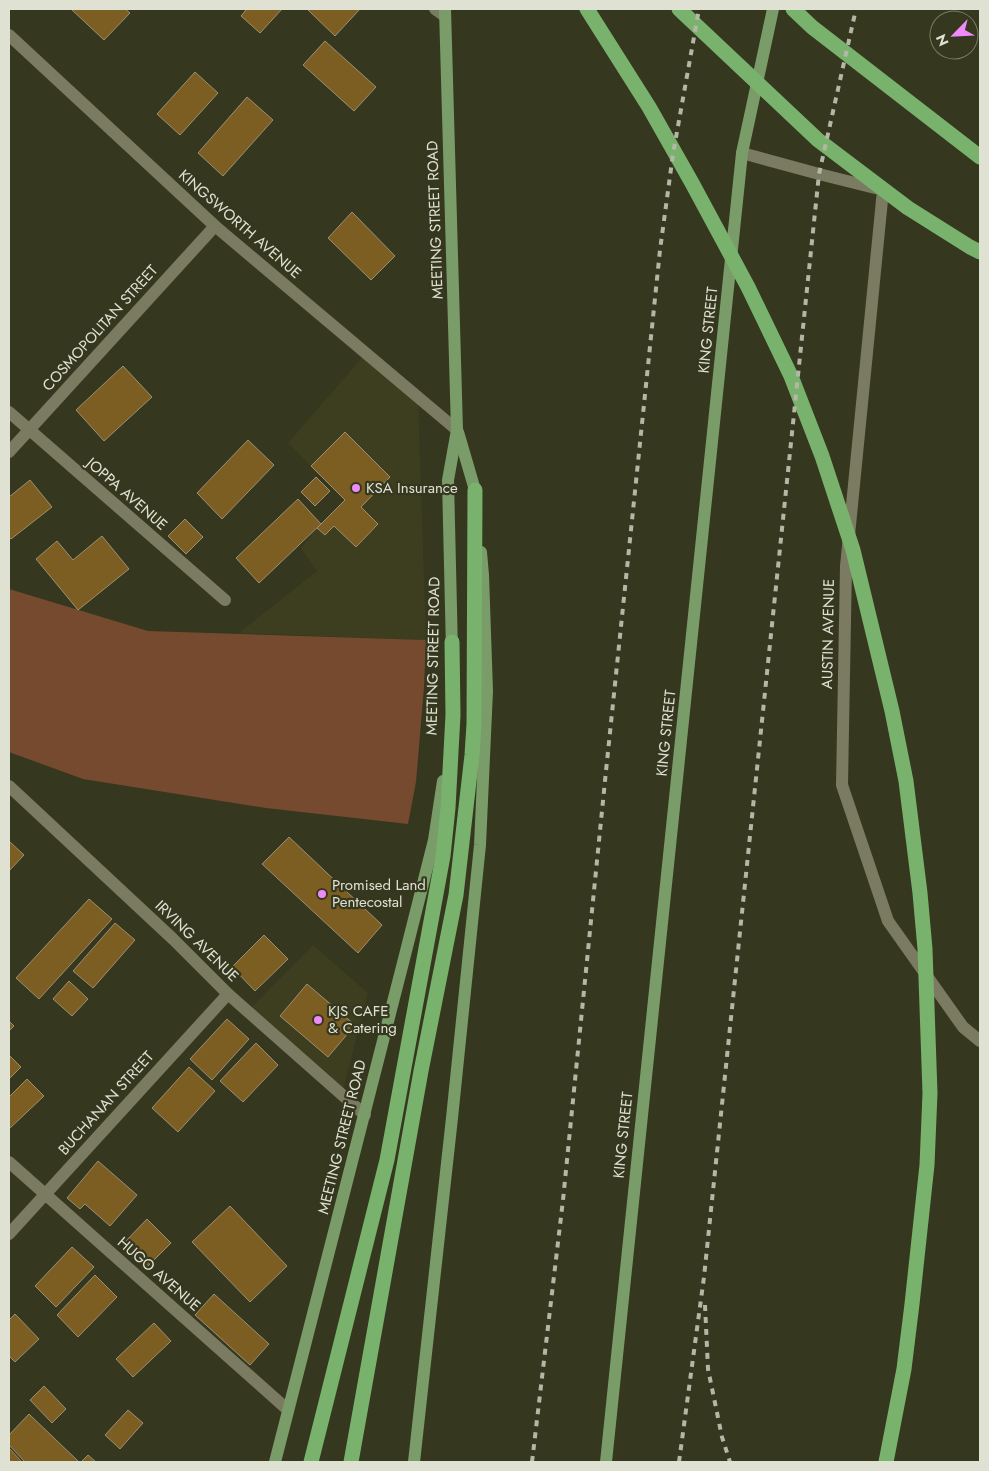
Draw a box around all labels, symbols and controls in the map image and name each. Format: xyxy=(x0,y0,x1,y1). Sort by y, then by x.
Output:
north arrow xyxy=(929,10,979,60)
text: N xyxy=(931,31,954,49)
street label: MEETING STREET ROAD xyxy=(421,140,449,300)
street label: KINGSWORTH AVENUE xyxy=(174,164,306,284)
street label: COSMOPOLITAN STREET xyxy=(37,260,163,396)
street label: KING STREET xyxy=(693,286,723,374)
street label: JOPPA AVENUE xyxy=(80,451,172,535)
place label: KSA Insurance xyxy=(366,477,458,499)
marker: KSA Insurance xyxy=(350,482,362,494)
street label: MEETING STREET ROAD xyxy=(421,577,445,735)
street label: AUSTIN AVENUE xyxy=(816,579,840,689)
street label: KING STREET xyxy=(651,689,681,777)
place label: Promised Land Pentecostal xyxy=(332,874,426,913)
marker: Promised Land Pentecostal xyxy=(316,888,328,900)
street label: IRVING AVENUE xyxy=(150,895,244,987)
place label: KJS CAFE & Catering xyxy=(328,1000,397,1039)
marker: KJS CAFE & Catering xyxy=(312,1014,324,1026)
street label: BUCHANAN STREET xyxy=(53,1046,159,1160)
street label: MEETING STREET ROAD xyxy=(312,1057,372,1217)
street label: KING STREET xyxy=(608,1091,638,1179)
street label: HUGO AVENUE xyxy=(113,1232,205,1316)

